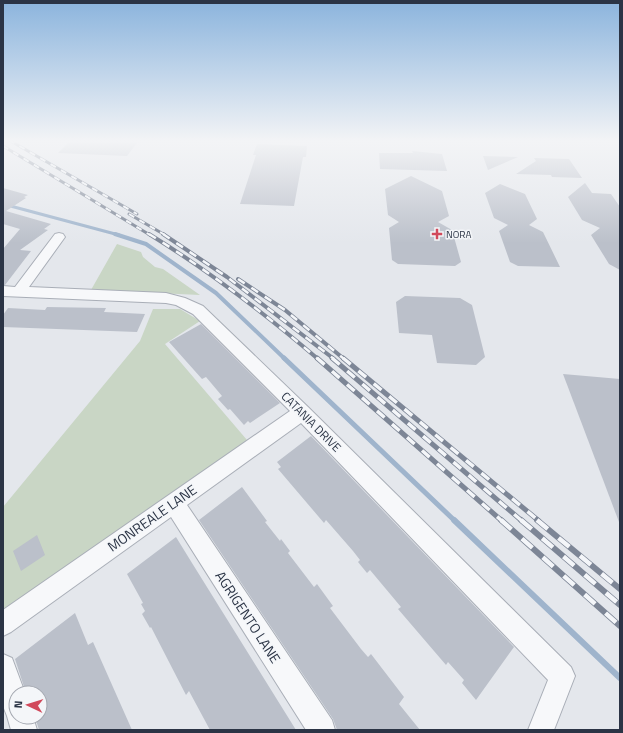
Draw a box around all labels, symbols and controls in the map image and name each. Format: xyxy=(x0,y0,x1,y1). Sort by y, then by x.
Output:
place label: NORA xyxy=(446,227,471,242)
marker: NORA xyxy=(431,228,443,240)
street label: CATANIA DRIVE xyxy=(277,387,346,456)
street label: MONREALE LANE xyxy=(103,479,201,556)
street label: AGRIGENTO LANE xyxy=(211,566,286,667)
north arrow xyxy=(8,685,48,725)
text: N xyxy=(10,700,26,709)

